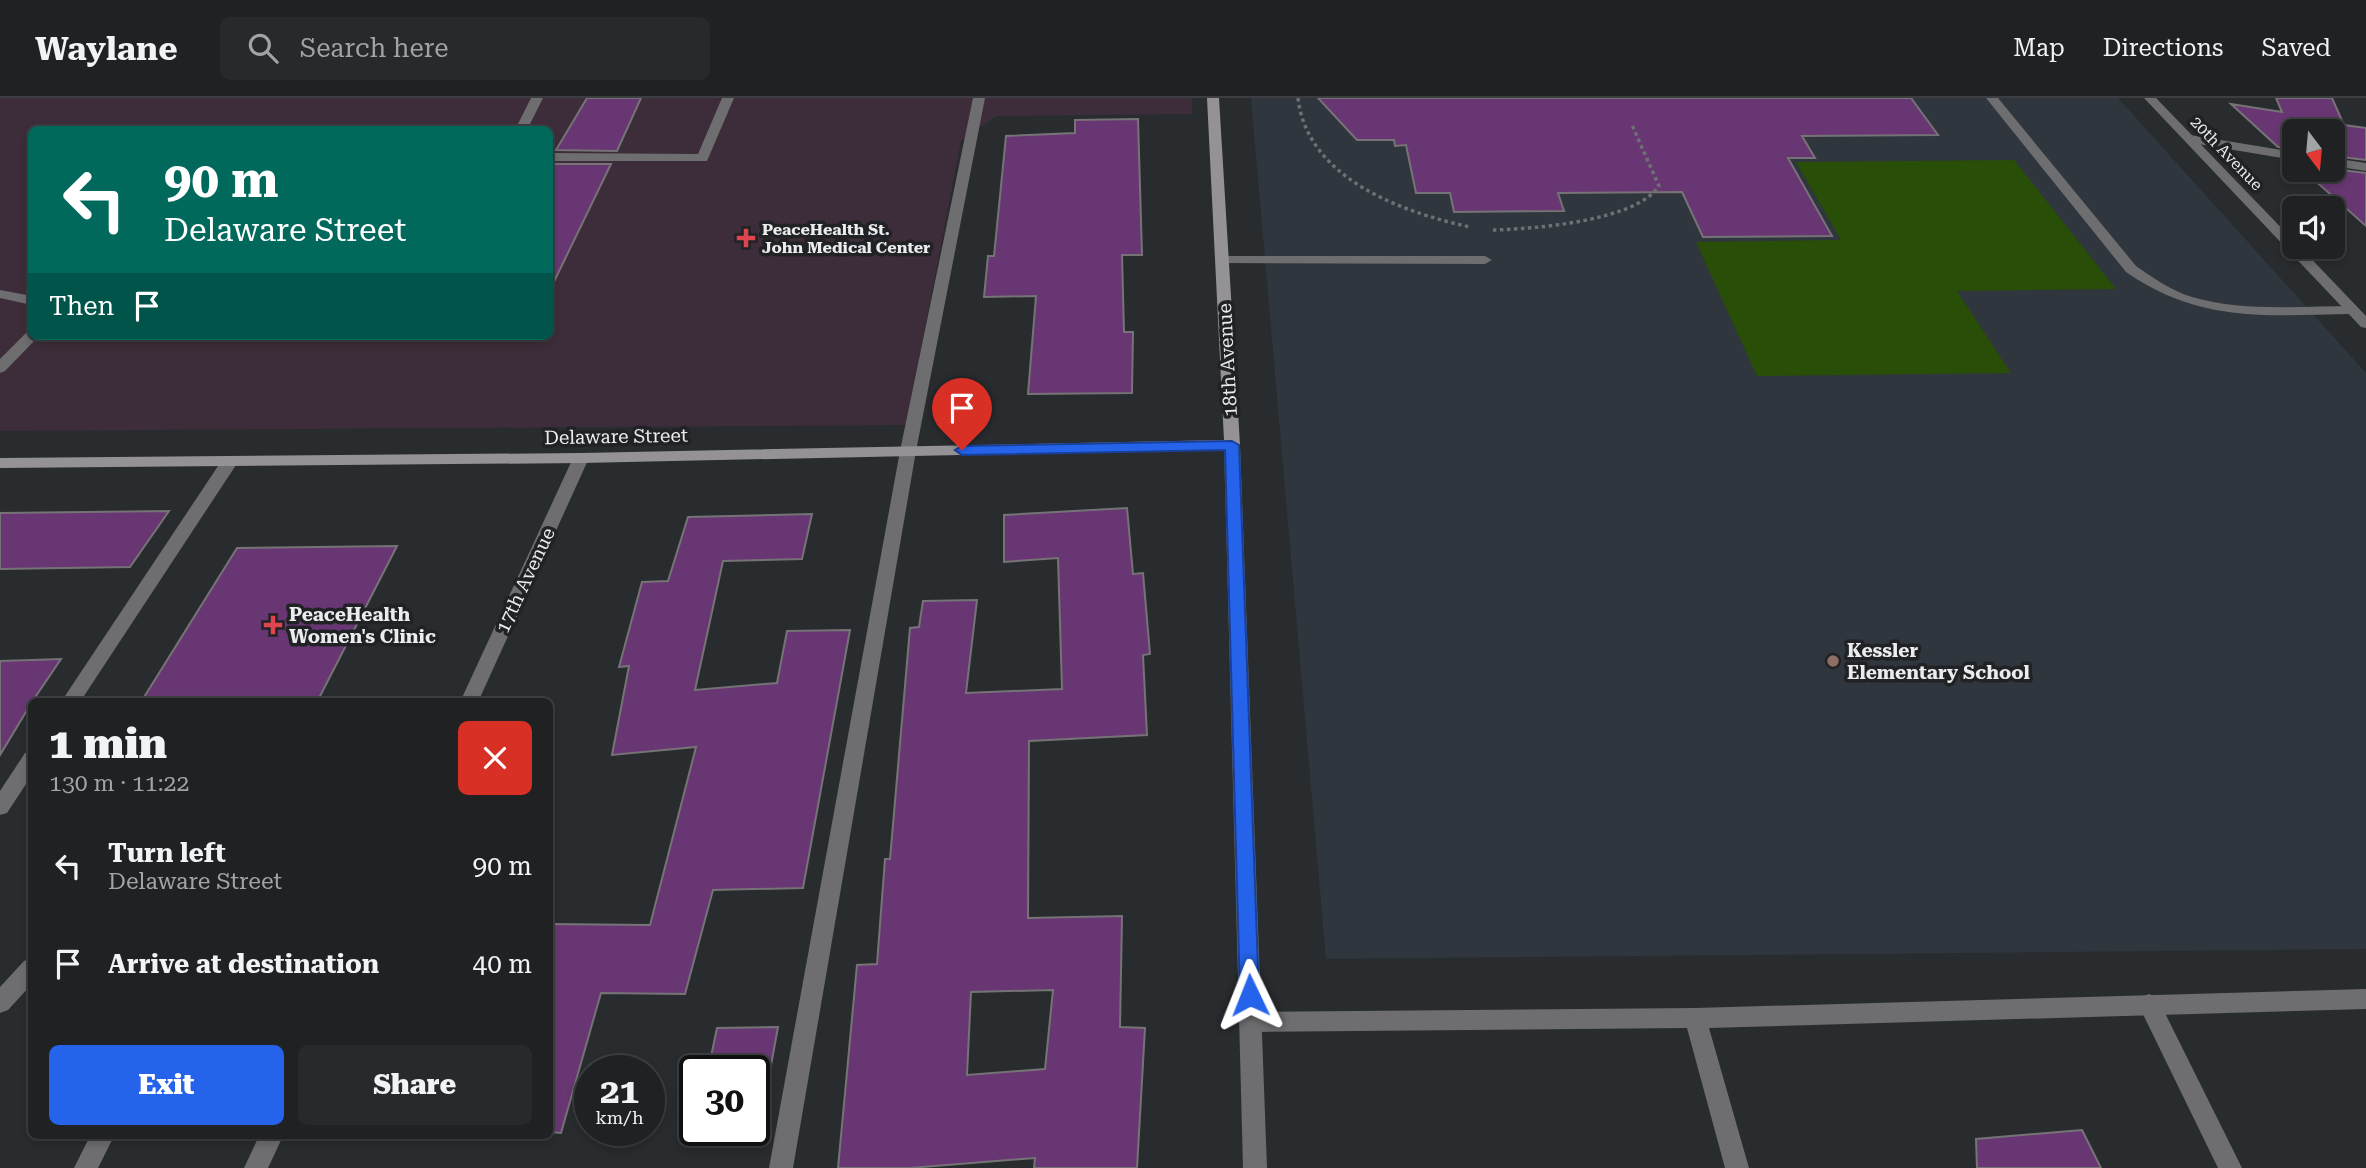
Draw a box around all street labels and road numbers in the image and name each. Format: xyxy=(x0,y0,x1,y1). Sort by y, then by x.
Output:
street label: 20th Avenue xyxy=(2187,112,2267,194)
street label: 18th Avenue xyxy=(1213,303,1242,417)
street label: Delaware Street xyxy=(544,424,688,449)
street label: 17th Avenue xyxy=(491,524,560,637)

